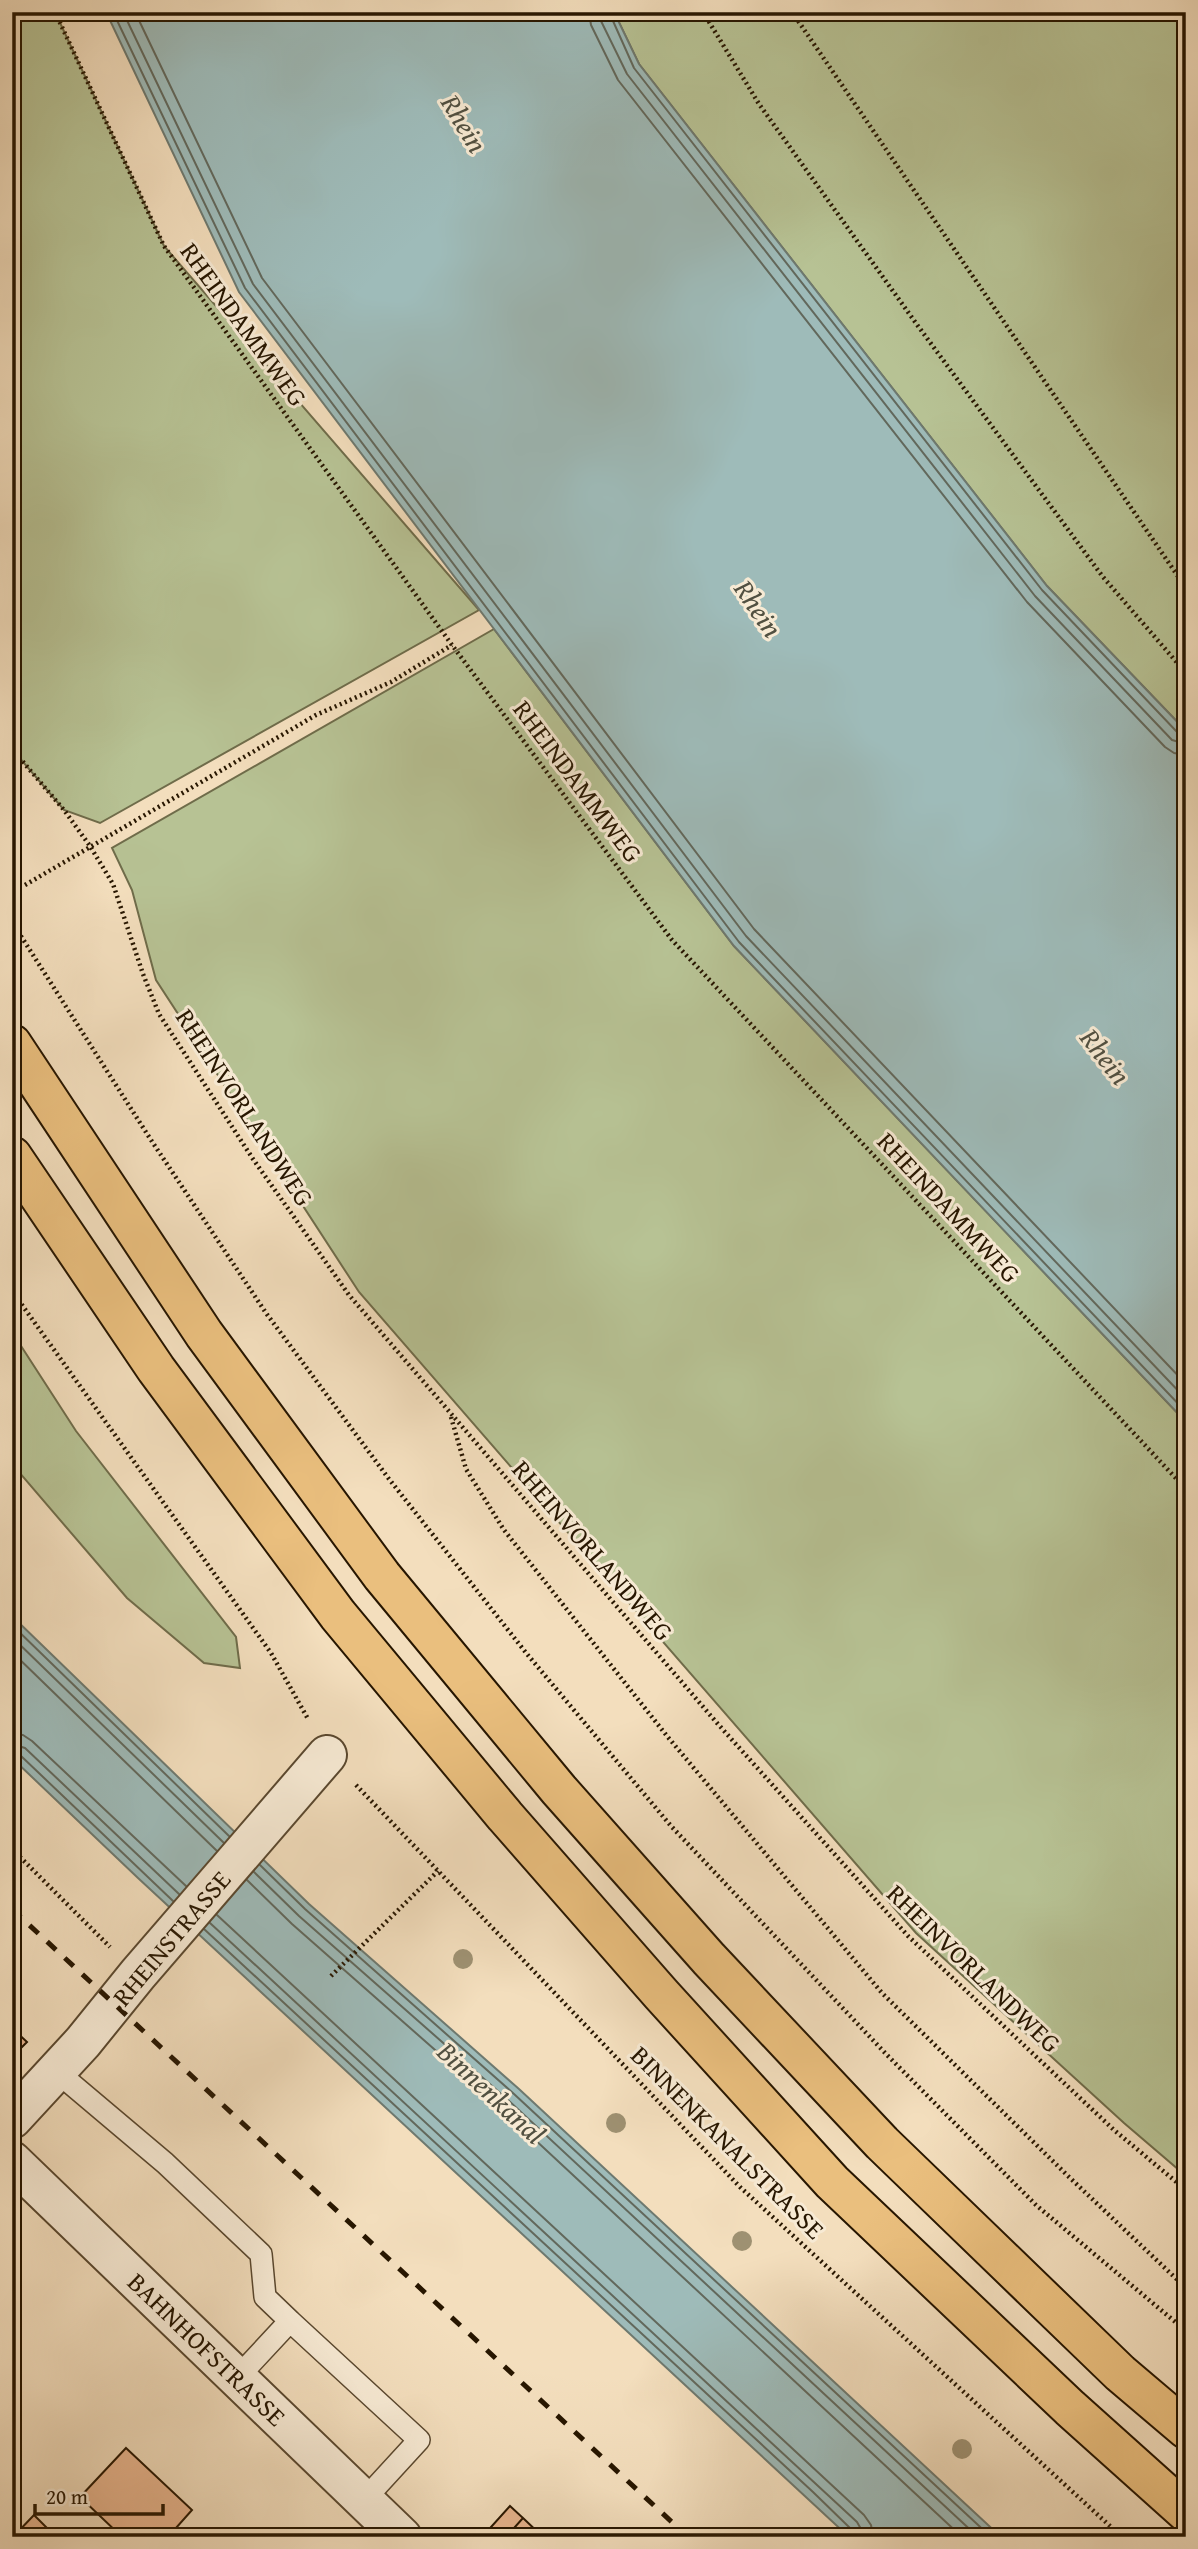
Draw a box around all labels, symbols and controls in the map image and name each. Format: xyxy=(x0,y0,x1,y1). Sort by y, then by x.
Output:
water label: Rhein xyxy=(431,85,498,160)
street label: RHEINDAMMWEG xyxy=(171,234,317,414)
water label: Rhein xyxy=(724,570,793,645)
street label: RHEINDAMMWEG xyxy=(504,692,652,870)
street label: RHEINVORLANDWEG xyxy=(166,1000,324,1214)
water label: Rhein xyxy=(1070,1018,1141,1093)
street label: RHEINDAMMWEG xyxy=(868,1123,1030,1291)
street label: RHEINVORLANDWEG xyxy=(503,1451,683,1649)
street label: RHEINSTRASSE xyxy=(102,1862,240,2014)
street label: RHEINVORLANDWEG xyxy=(878,1875,1070,2061)
water label: Binnenkanal xyxy=(428,2030,555,2153)
street label: BINNENKANALSTRASSE xyxy=(622,2036,834,2248)
street label: BAHNHOFSTRASSE xyxy=(119,2263,295,2435)
scale bar xyxy=(35,2472,163,2516)
text: 20 m xyxy=(46,2481,88,2512)

